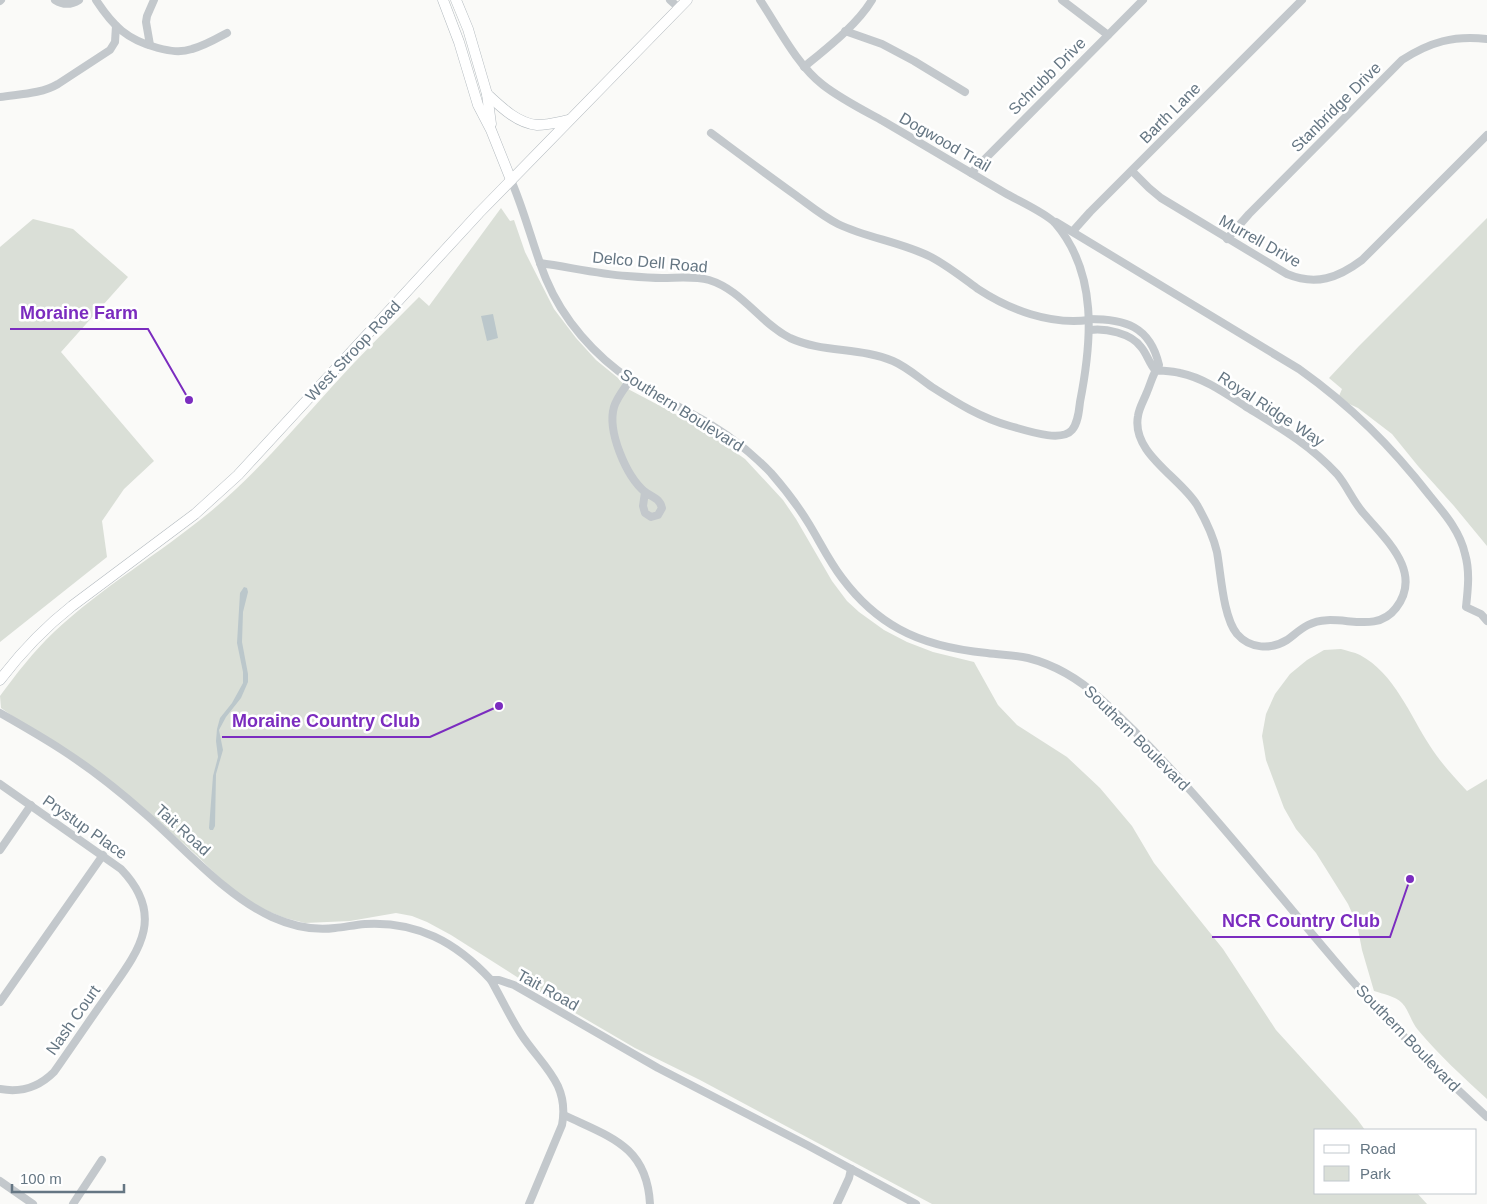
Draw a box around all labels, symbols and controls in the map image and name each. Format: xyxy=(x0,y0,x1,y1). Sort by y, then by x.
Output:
street label: Schrubb Drive xyxy=(1005,34,1089,118)
street label: Stanbridge Drive xyxy=(1288,59,1384,155)
street label: Barth Lane xyxy=(1136,79,1204,147)
street label: Dogwood Trail xyxy=(896,109,994,175)
street label: Murrell Drive xyxy=(1216,212,1304,270)
street label: Delco Dell Road xyxy=(592,248,708,276)
callout: Moraine Farm xyxy=(10,296,148,329)
street label: West Stroop Road xyxy=(302,298,404,404)
text: Moraine Farm xyxy=(20,303,138,323)
street label: Southern Boulevard xyxy=(618,365,746,455)
street label: Royal Ridge Way xyxy=(1215,368,1327,450)
street label: Southern Boulevard xyxy=(1081,682,1193,794)
callout: Moraine Country Club xyxy=(222,704,430,737)
text: Moraine Country Club xyxy=(232,711,420,731)
street label: Prystup Place xyxy=(40,792,130,862)
street label: Tait Road xyxy=(152,801,214,859)
callout: NCR Country Club xyxy=(1212,904,1390,937)
text: NCR Country Club xyxy=(1222,911,1380,931)
street label: Tait Road xyxy=(514,966,582,1014)
street label: Southern Boulevard xyxy=(1353,981,1463,1095)
street label: Nash Court xyxy=(43,982,103,1058)
legend xyxy=(1314,1129,1477,1194)
text: Road xyxy=(1360,1140,1396,1157)
scale bar xyxy=(12,1162,125,1194)
text: Park xyxy=(1360,1165,1391,1182)
text: 100 m xyxy=(20,1170,62,1187)

